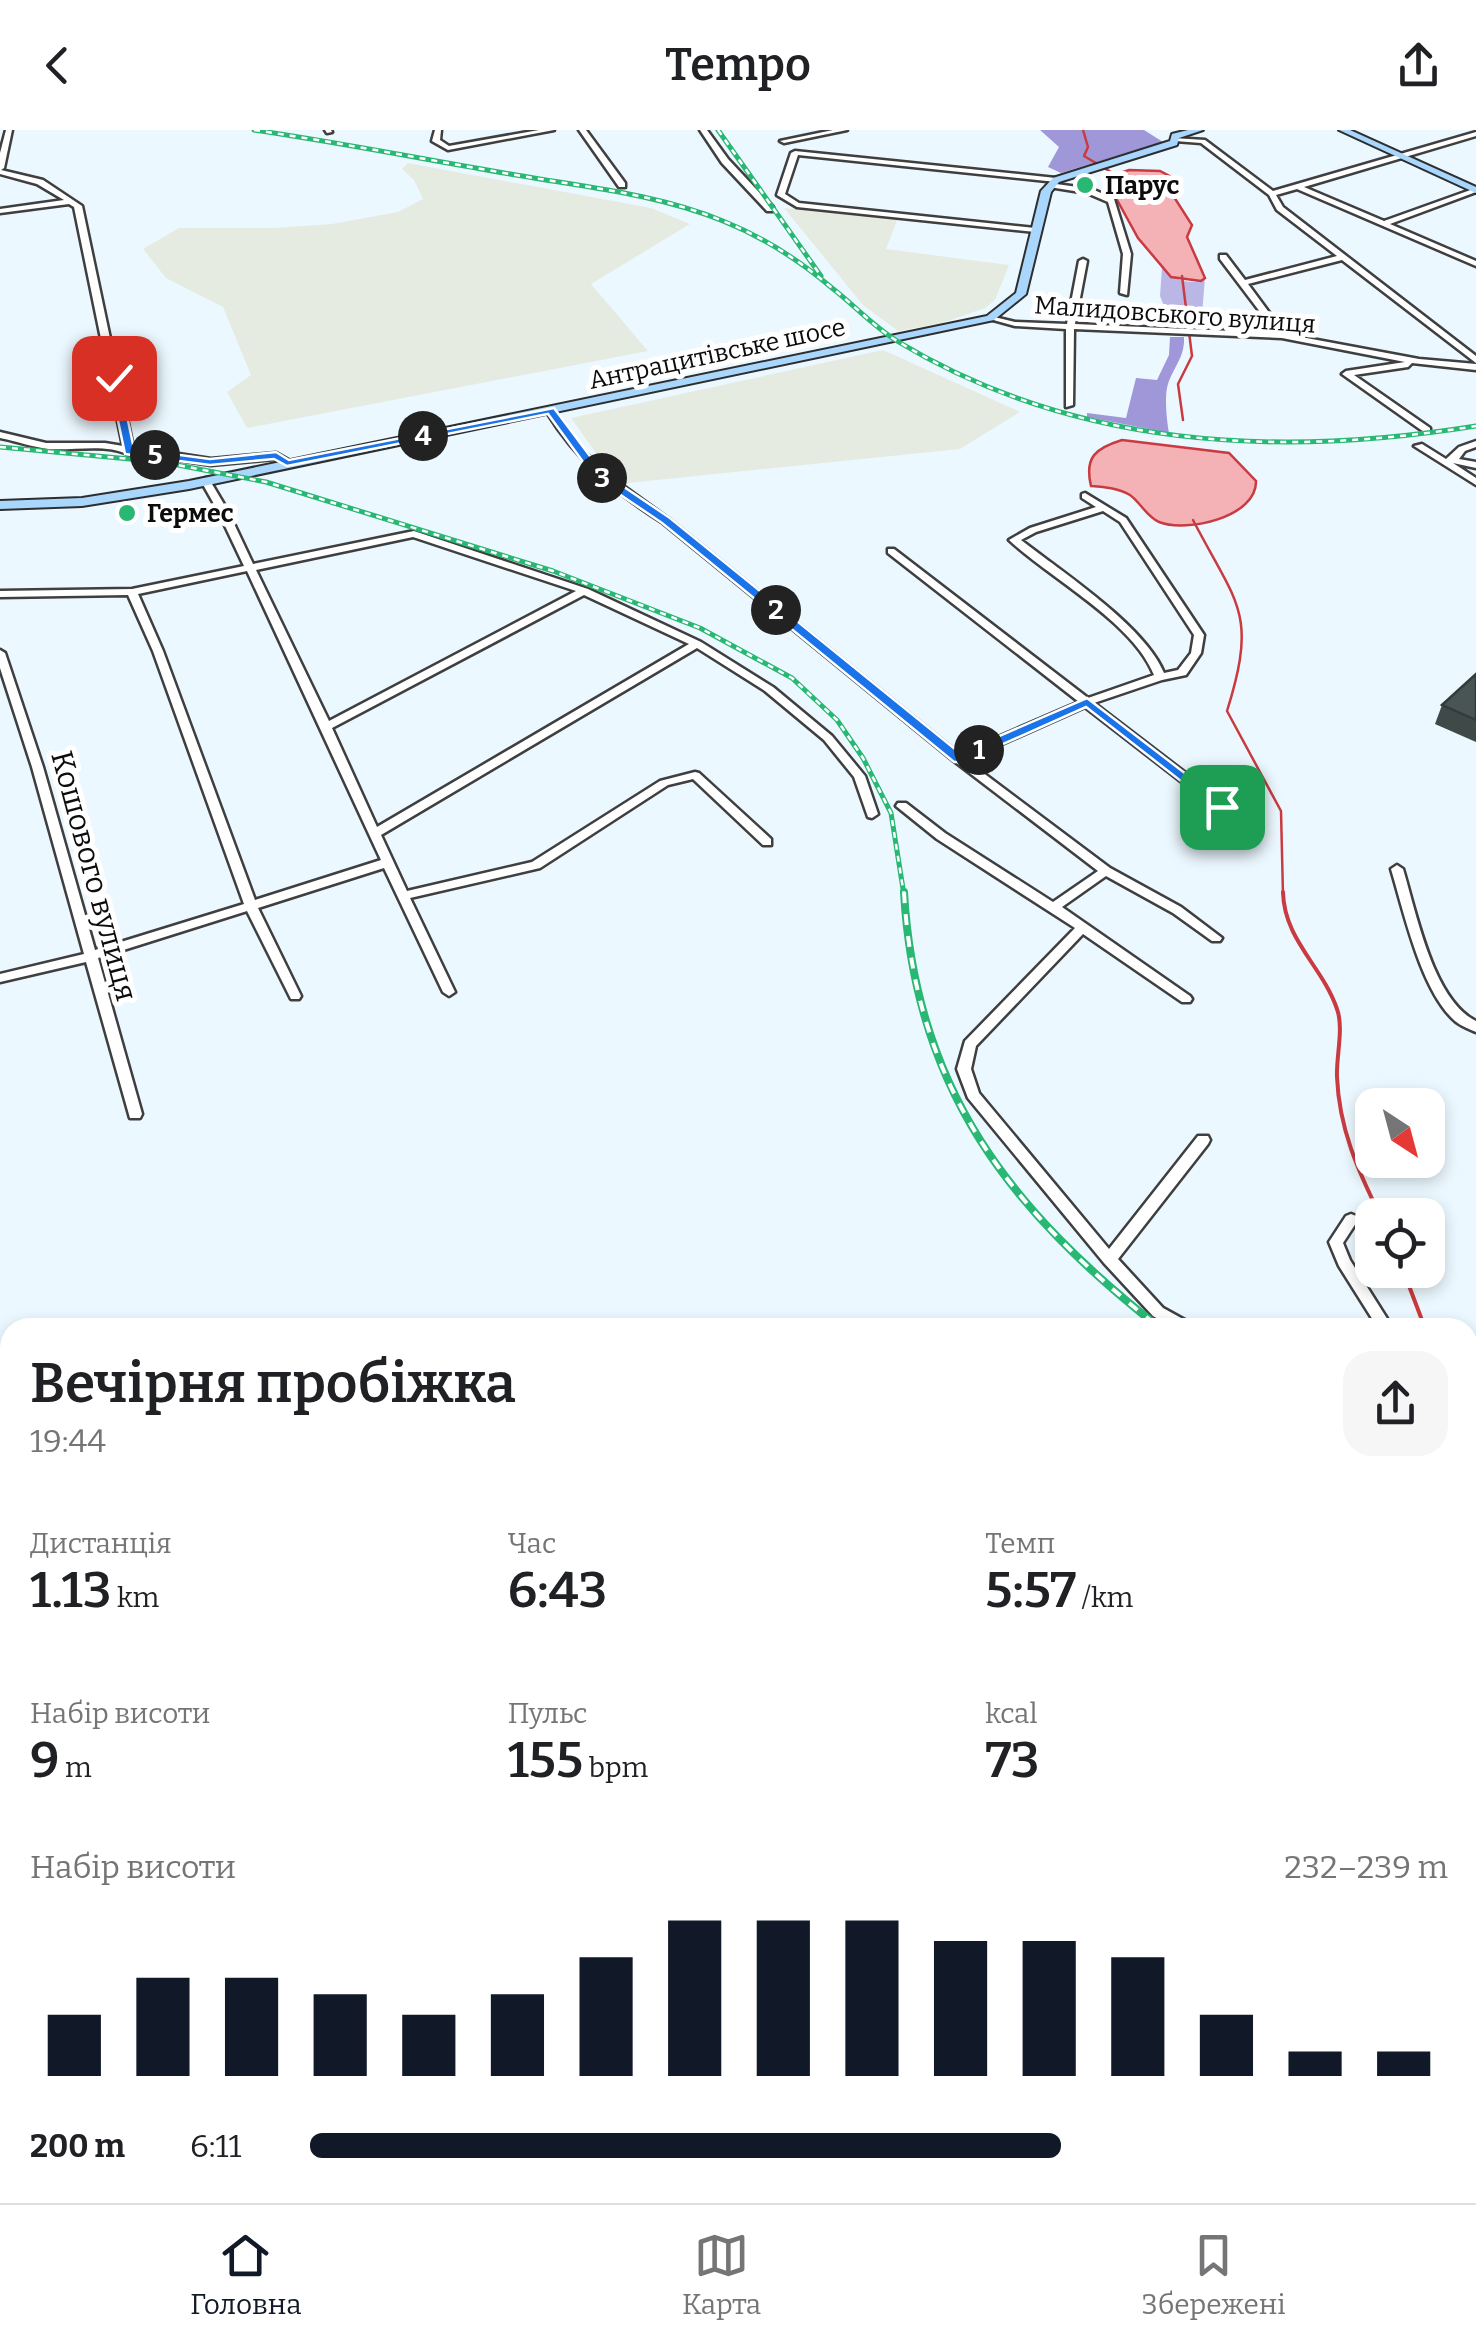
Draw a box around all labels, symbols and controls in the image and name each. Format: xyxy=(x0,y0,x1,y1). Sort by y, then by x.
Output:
icon: back xyxy=(30,38,85,93)
text: Tempo xyxy=(665,38,811,92)
icon: share xyxy=(1391,38,1446,93)
place label: Парус xyxy=(1105,171,1179,201)
marker: Парус xyxy=(1074,174,1096,196)
street label: Малидовського вулиця xyxy=(1033,290,1317,340)
street label: Антрацитівське шосе xyxy=(586,312,848,396)
pin xyxy=(72,336,157,421)
icon: check xyxy=(87,351,142,406)
pin: 4 xyxy=(398,411,448,461)
text: 4 xyxy=(414,419,432,452)
pin: 5 xyxy=(130,430,180,480)
text: 5 xyxy=(147,438,163,471)
pin: 3 xyxy=(577,453,627,503)
text: 3 xyxy=(594,461,610,494)
place label: Гермес xyxy=(147,499,234,529)
marker: Гермес xyxy=(116,502,138,524)
pin: 2 xyxy=(751,585,801,635)
text: 2 xyxy=(768,593,784,626)
pin: 1 xyxy=(954,725,1004,775)
text: 1 xyxy=(973,733,985,766)
street label: Кошового вулиця xyxy=(43,747,145,1005)
pin xyxy=(1180,765,1265,850)
icon: arrive xyxy=(1195,780,1250,835)
north arrow xyxy=(1355,1088,1445,1178)
map controls xyxy=(1355,1088,1445,1288)
button: locate xyxy=(1355,1198,1445,1288)
text: Вечірня пробіжка xyxy=(30,1351,516,1417)
button: share xyxy=(1343,1351,1448,1456)
text: 19:44 xyxy=(30,1422,106,1460)
text: Дистанція xyxy=(30,1527,172,1560)
text: Час xyxy=(508,1527,556,1560)
text: Темп xyxy=(985,1527,1055,1560)
text: 1.13 xyxy=(30,1560,111,1620)
text: 6:43 xyxy=(508,1560,607,1620)
text: 5:57 xyxy=(985,1560,1076,1620)
text: km xyxy=(111,1581,159,1614)
text: /km xyxy=(1076,1581,1133,1614)
text: Набір висоти xyxy=(30,1697,210,1730)
text: Пульс xyxy=(508,1697,587,1730)
text: kcal xyxy=(985,1697,1037,1730)
text: 9 xyxy=(30,1730,59,1790)
text: 155 xyxy=(508,1730,583,1790)
text: 73 xyxy=(985,1730,1040,1790)
text: m xyxy=(59,1751,92,1784)
text: bpm xyxy=(583,1751,648,1784)
text: Набір висоти xyxy=(30,1848,236,1886)
text: 232–239 m xyxy=(1284,1848,1448,1886)
text: 200 m xyxy=(30,2127,125,2165)
text: 6:11 xyxy=(190,2127,242,2165)
tab: Головна xyxy=(190,2228,302,2321)
tab: Карта xyxy=(682,2228,761,2321)
tab: Збережені xyxy=(1142,2228,1286,2321)

